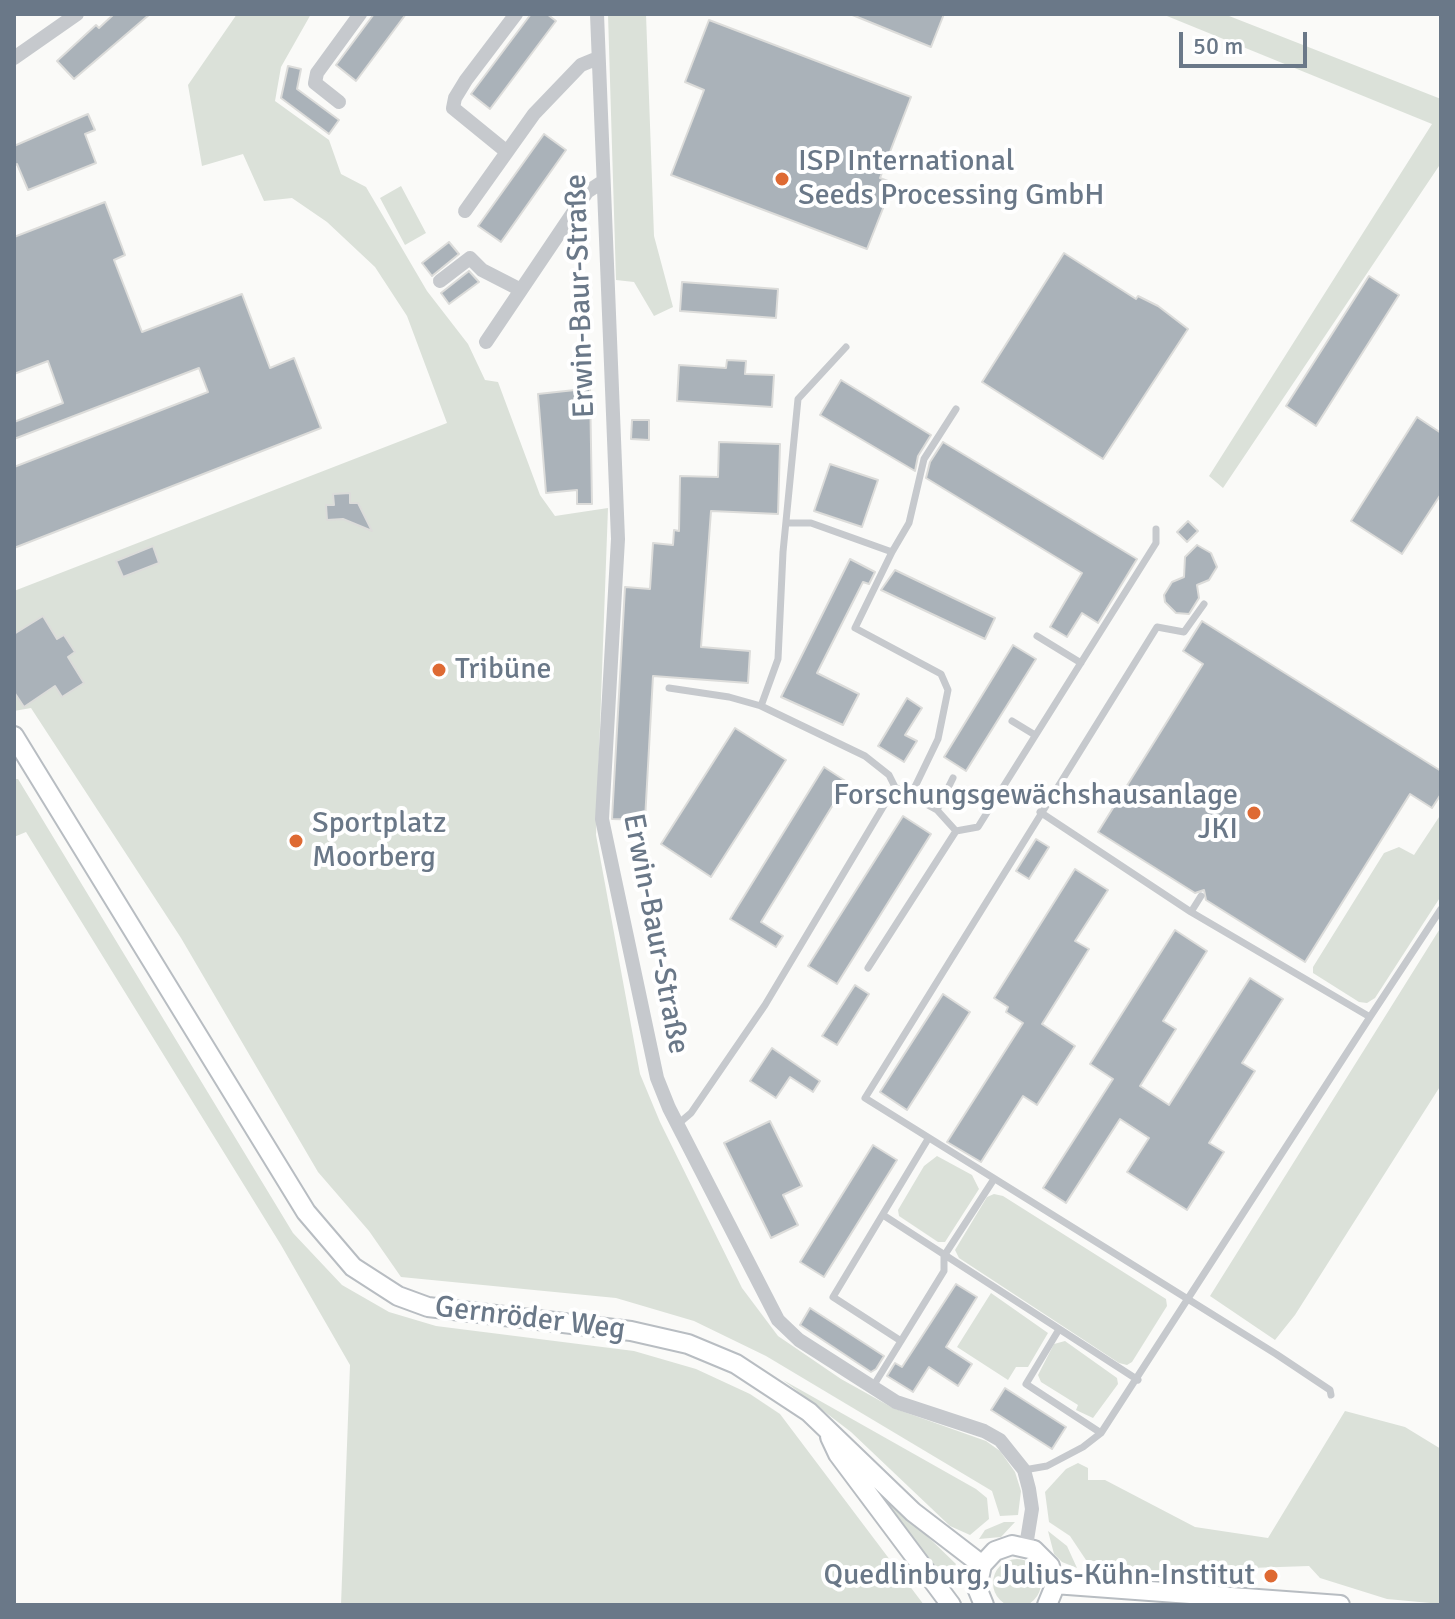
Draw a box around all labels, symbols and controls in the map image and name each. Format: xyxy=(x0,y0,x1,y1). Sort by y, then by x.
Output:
scale bar xyxy=(1183,16,1311,66)
text: 50 m xyxy=(1193,31,1243,61)
place label: ISP International Seeds Processing GmbH xyxy=(798,144,1104,214)
marker: ISP International Seeds Processing GmbH xyxy=(773,170,791,188)
street label: Erwin-Baur-Straße xyxy=(559,173,603,419)
place label: Tribüne xyxy=(455,652,552,688)
marker: Tribüne xyxy=(430,661,448,679)
place label: Forschungsgewächshausanlage JKI xyxy=(833,778,1238,848)
marker: Forschungsgewächshausanlage JKI xyxy=(1245,804,1263,822)
place label: Sportplatz Moorberg xyxy=(312,806,446,876)
street label: Erwin-Baur-Straße xyxy=(614,811,696,1057)
marker: Sportplatz Moorberg xyxy=(287,832,305,850)
street label: Gernröder Weg xyxy=(433,1289,627,1349)
place label: Quedlinburg, Julius-Kühn-Institut xyxy=(823,1558,1255,1594)
marker: Quedlinburg, Julius-Kühn-Institut xyxy=(1262,1567,1280,1585)

